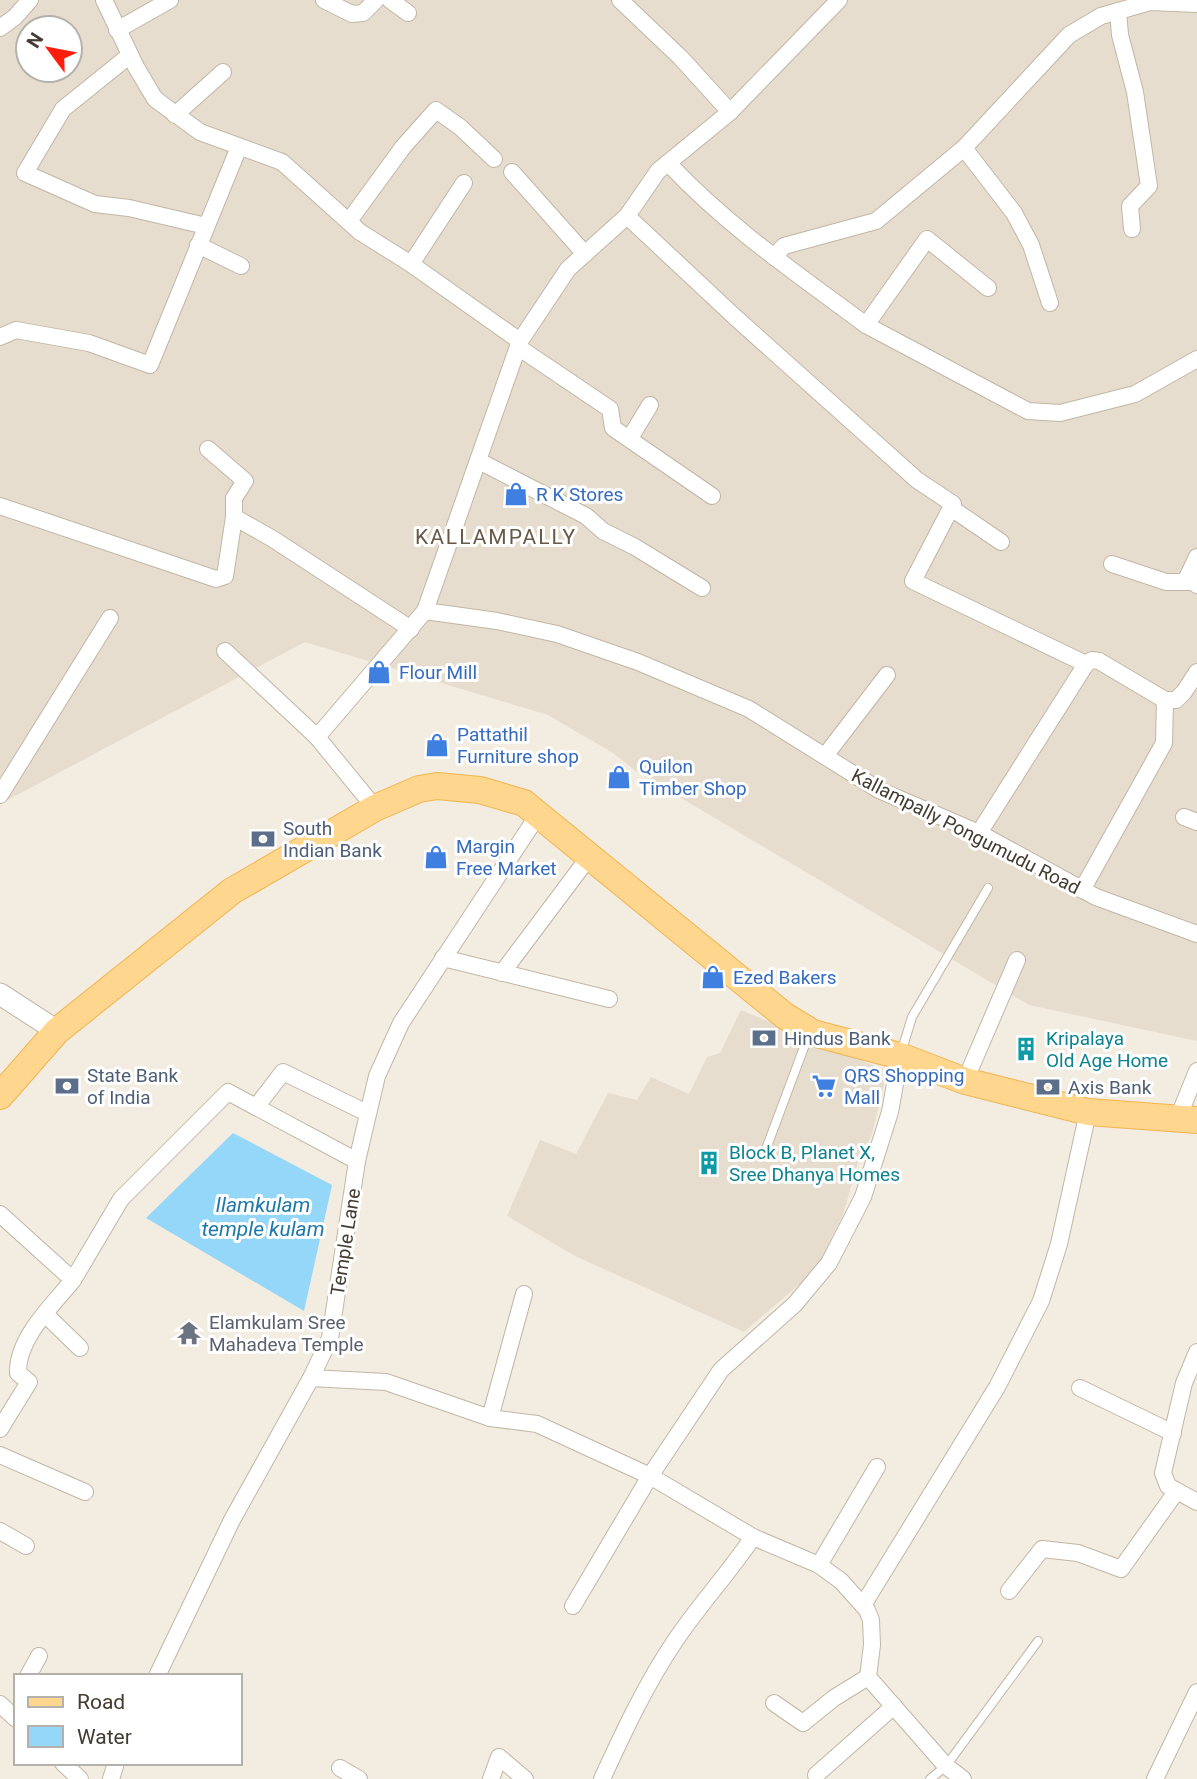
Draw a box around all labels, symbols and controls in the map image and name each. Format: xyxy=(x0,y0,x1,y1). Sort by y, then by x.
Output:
north arrow xyxy=(14,14,84,84)
text: N xyxy=(22,28,48,52)
shop icon: R K Stores xyxy=(502,480,530,508)
place label: R K Stores xyxy=(536,483,623,506)
district label: KALLAMPALLY xyxy=(415,525,577,549)
shop icon: Flour Mill xyxy=(365,658,393,686)
place label: Flour Mill xyxy=(399,661,477,684)
place label: Pattathil Furniture shop xyxy=(457,723,579,768)
shop icon: Pattathil Furniture shop xyxy=(423,731,451,759)
place label: Quilon Timber Shop xyxy=(639,755,747,800)
shop icon: Quilon Timber Shop xyxy=(605,763,633,791)
street label: Kallampally Pongumudu Road xyxy=(848,764,1084,899)
place label: South Indian Bank xyxy=(283,817,382,862)
bank icon: South Indian Bank xyxy=(249,825,277,853)
place label: Margin Free Market xyxy=(456,835,556,880)
shop icon: Margin Free Market xyxy=(422,843,450,871)
shop icon: Ezed Bakers xyxy=(699,963,727,991)
place label: Ezed Bakers xyxy=(733,966,837,989)
bank icon: Hindus Bank xyxy=(750,1024,778,1052)
place label: Hindus Bank xyxy=(784,1027,891,1050)
place label: Kripalaya Old Age Home xyxy=(1046,1027,1168,1072)
building icon: Kripalaya Old Age Home xyxy=(1012,1035,1040,1063)
place label: State Bank of India xyxy=(87,1064,179,1109)
place label: QRS Shopping Mall xyxy=(844,1064,964,1109)
bank icon: State Bank of India xyxy=(53,1072,81,1100)
supermarket icon: QRS Shopping Mall xyxy=(810,1072,838,1100)
bank icon: Axis Bank xyxy=(1034,1073,1062,1101)
place label: Axis Bank xyxy=(1068,1076,1152,1099)
place label: Block B, Planet X, Sree Dhanya Homes xyxy=(729,1141,900,1186)
building icon: Block B, Planet X, Sree Dhanya Homes xyxy=(695,1149,723,1177)
street label: Temple Lane xyxy=(326,1187,365,1297)
water label: Ilamkulam temple kulam xyxy=(201,1193,325,1241)
place label: Elamkulam Sree Mahadeva Temple xyxy=(209,1311,364,1356)
temple icon: Elamkulam Sree Mahadeva Temple xyxy=(175,1319,203,1347)
legend xyxy=(14,1674,242,1765)
text: Road xyxy=(77,1690,125,1714)
text: Water xyxy=(77,1725,132,1749)

